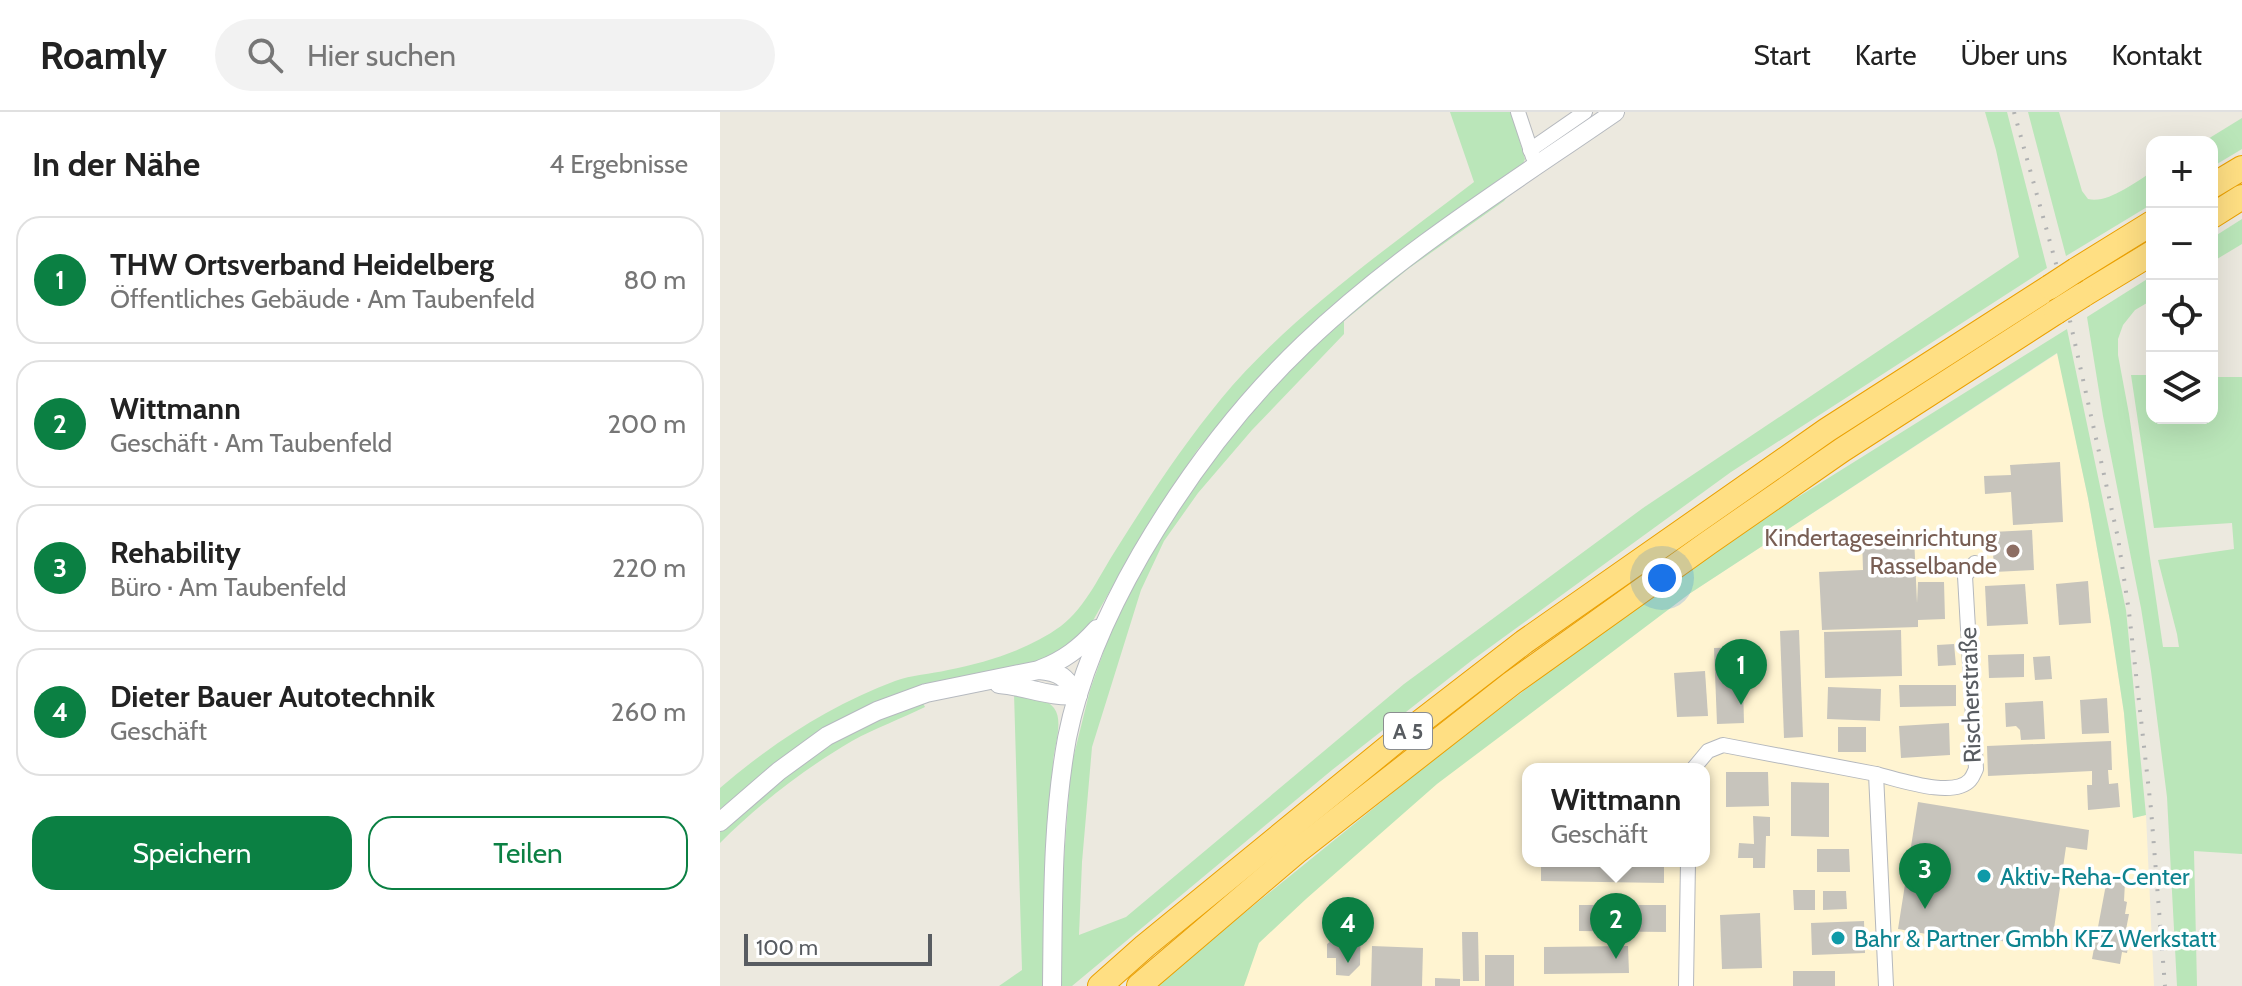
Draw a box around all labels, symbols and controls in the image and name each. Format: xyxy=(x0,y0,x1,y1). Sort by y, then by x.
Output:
search box xyxy=(215,19,775,91)
text: Roamly xyxy=(40,32,167,79)
icon: search xyxy=(243,33,287,77)
text: Hier suchen xyxy=(307,37,456,74)
text: Start xyxy=(1754,38,1811,72)
text: Karte xyxy=(1855,38,1917,72)
text: Über uns xyxy=(1961,38,2067,72)
text: Kontakt xyxy=(2111,38,2202,72)
map controls xyxy=(2146,136,2218,424)
button: + xyxy=(2146,136,2218,208)
text: In der Nähe xyxy=(32,143,200,185)
text: 4 Ergebnisse xyxy=(549,148,688,180)
button: − xyxy=(2146,208,2218,280)
text: THW Ortsverband Heidelberg xyxy=(110,246,494,283)
text: 1 xyxy=(55,264,65,296)
text: 80 m xyxy=(623,264,686,296)
button: locate xyxy=(2146,280,2218,352)
text: Öffentliches Gebäude · Am Taubenfeld xyxy=(110,283,535,315)
button: layers xyxy=(2146,352,2218,424)
text: Wittmann xyxy=(110,390,241,427)
text: 2 xyxy=(53,408,67,440)
text: 200 m xyxy=(607,408,686,440)
text: Geschäft · Am Taubenfeld xyxy=(110,427,392,459)
place label: Kindertageseinrichtung Rasselbande xyxy=(1764,523,1998,580)
text: Rehability xyxy=(110,534,241,571)
marker: Kindertageseinrichtung Rasselbande xyxy=(2004,542,2022,560)
text: 3 xyxy=(53,552,67,584)
text: 220 m xyxy=(612,552,686,584)
your location xyxy=(1642,558,1682,598)
text: Büro · Am Taubenfeld xyxy=(110,571,346,603)
street label: Rischerstraße xyxy=(1953,626,1987,764)
pin: 1 xyxy=(1715,639,1767,705)
text: Dieter Bauer Autotechnik xyxy=(110,678,435,715)
text: 4 xyxy=(52,696,68,728)
text: 260 m xyxy=(611,696,686,728)
road number: A 5 xyxy=(1384,713,1432,749)
text: Geschäft xyxy=(110,715,207,747)
popup xyxy=(1522,763,1710,867)
text: Wittmann xyxy=(1551,781,1681,818)
button: Speichern xyxy=(32,816,352,890)
button: Teilen xyxy=(368,816,688,890)
text: Geschäft xyxy=(1551,818,1648,850)
pin: 3 xyxy=(1899,843,1951,909)
place label: Aktiv-Reha-Center xyxy=(2000,862,2190,891)
marker: Aktiv-Reha-Center xyxy=(1975,867,1993,885)
pin: 2 xyxy=(1590,893,1642,959)
pin: 4 xyxy=(1322,897,1374,963)
place label: Bahr & Partner Gmbh KFZ Werkstatt xyxy=(1854,924,2217,953)
marker: Bahr & Partner Gmbh KFZ Werkstatt xyxy=(1829,929,1847,947)
scale bar xyxy=(744,930,932,966)
text: 100 m xyxy=(756,934,818,961)

